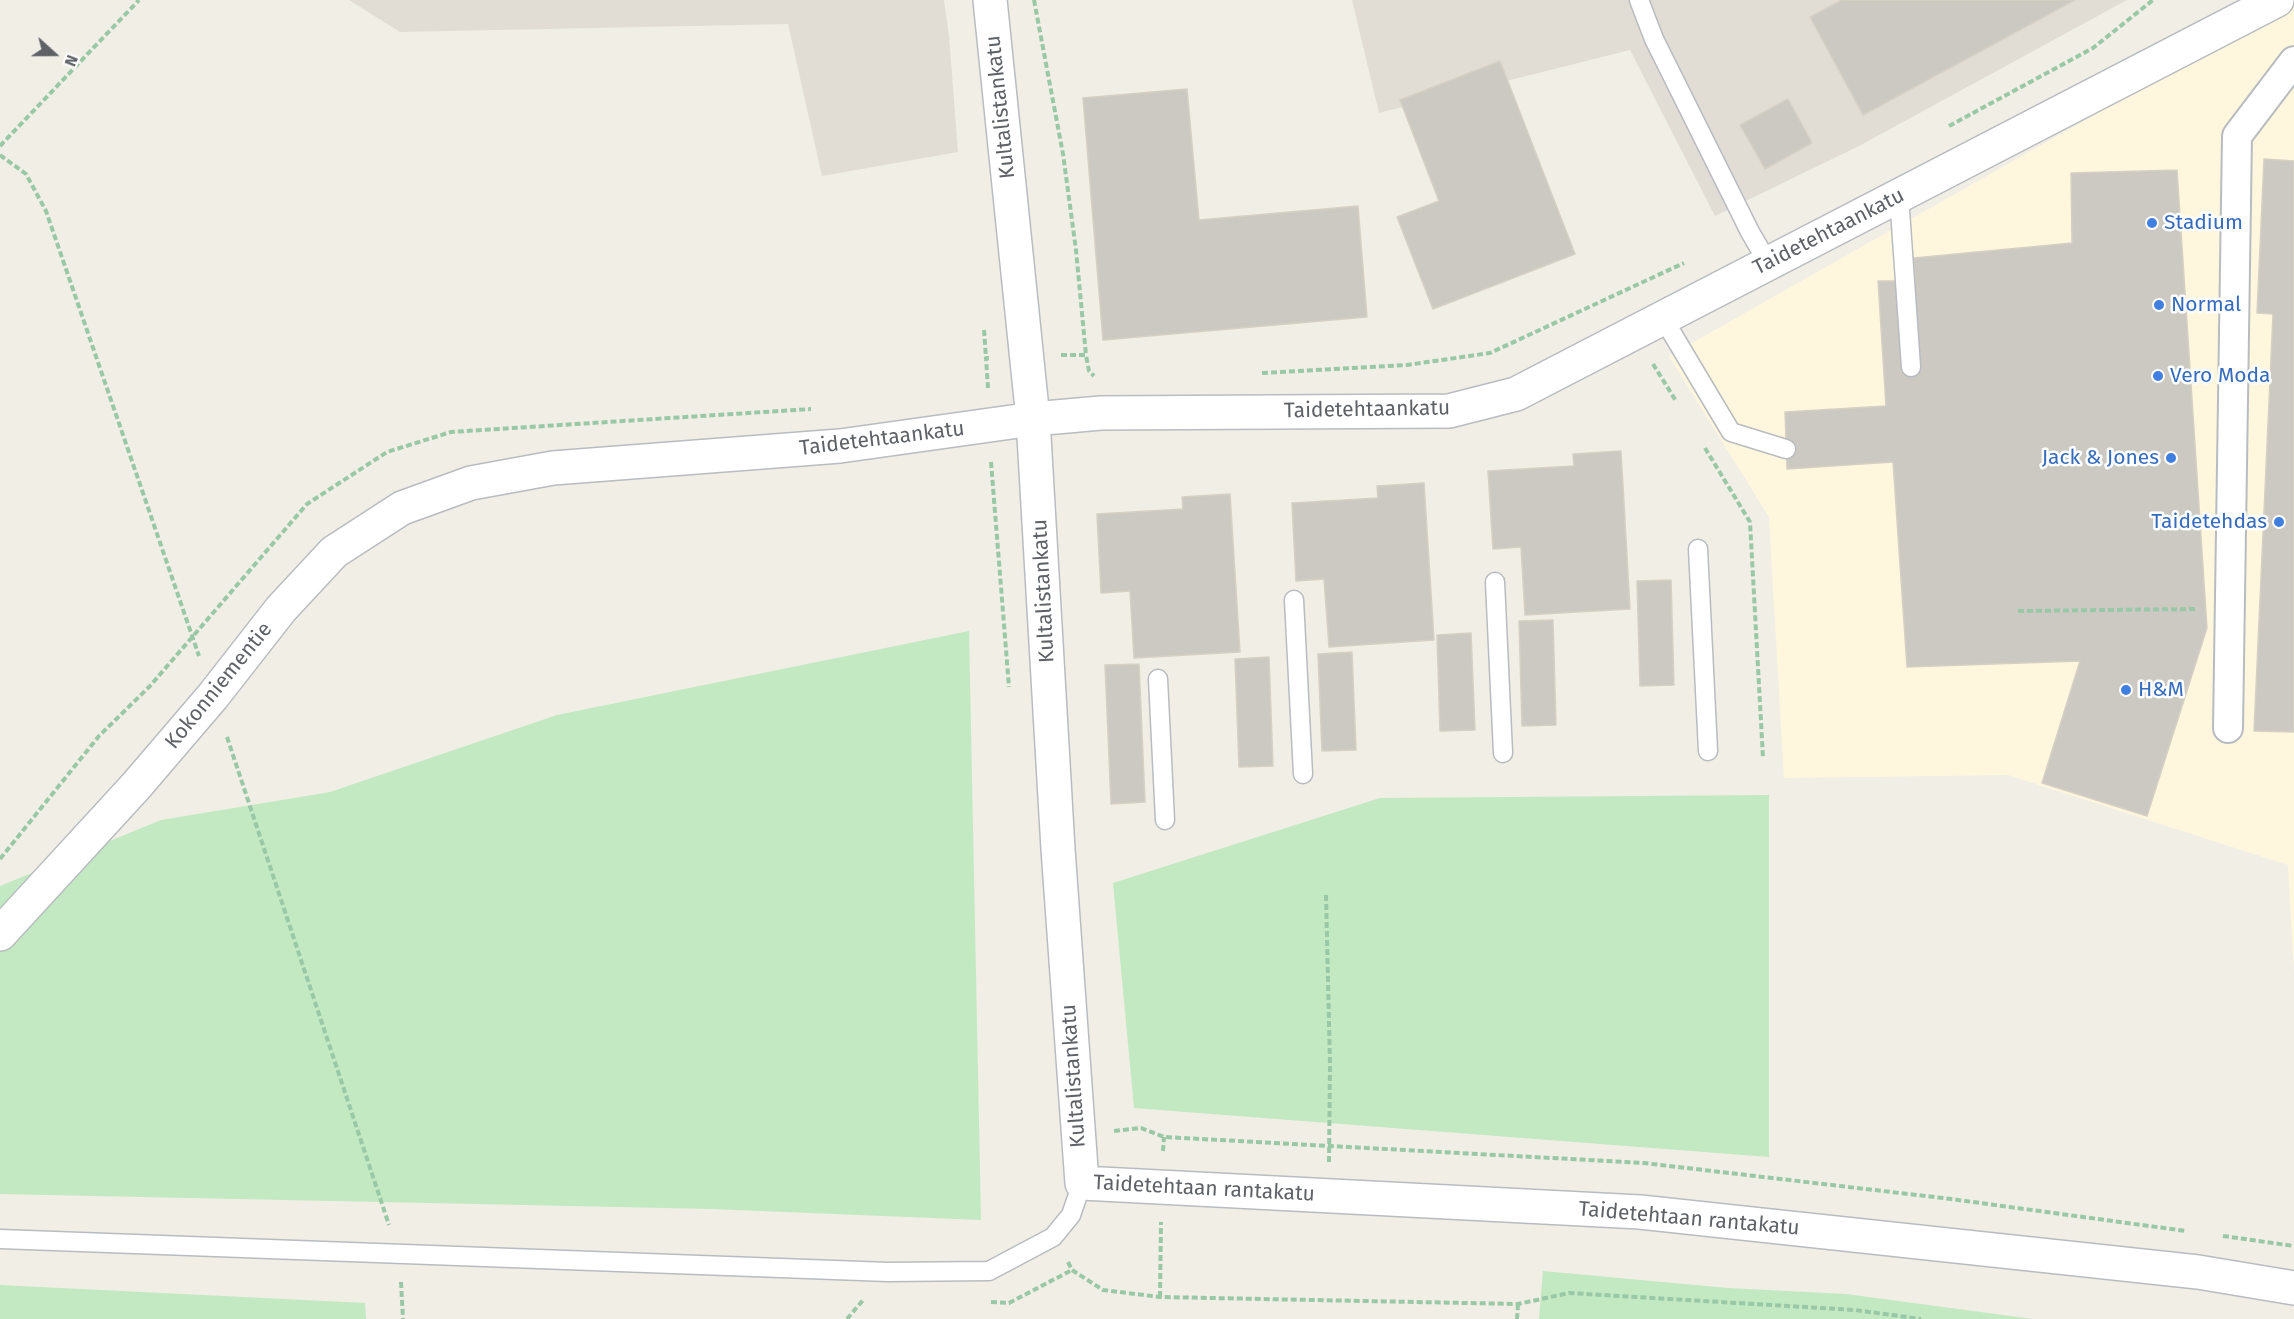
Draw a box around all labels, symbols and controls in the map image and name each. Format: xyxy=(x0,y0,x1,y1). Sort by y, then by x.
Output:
north arrow xyxy=(24,24,84,84)
street label: Kultalistankatu xyxy=(981,34,1021,180)
text: N xyxy=(61,52,82,69)
street label: Taidetehtaankatu xyxy=(1749,183,1909,281)
place label: Stadium xyxy=(2164,210,2243,236)
marker: Stadium xyxy=(2145,216,2159,230)
place label: Normal xyxy=(2171,292,2241,318)
marker: Normal xyxy=(2152,298,2166,312)
place label: Vero Moda xyxy=(2170,363,2270,389)
marker: Vero Moda xyxy=(2151,369,2165,383)
street label: Taidetehtaankatu xyxy=(1284,396,1450,424)
street label: Taidetehtaankatu xyxy=(798,416,966,462)
place label: Jack & Jones xyxy=(2042,445,2159,471)
marker: Jack & Jones xyxy=(2164,451,2178,465)
place label: Taidetehdas xyxy=(2151,509,2267,535)
marker: Taidetehdas xyxy=(2272,515,2286,529)
street label: Kultalistankatu xyxy=(1028,518,1060,664)
street label: Kokonniementie xyxy=(160,618,278,754)
place label: H&M xyxy=(2138,677,2184,703)
marker: H&M xyxy=(2119,683,2133,697)
street label: Kultalistankatu xyxy=(1056,1003,1092,1149)
street label: Taidetehtaan rantakatu xyxy=(1093,1171,1315,1207)
street label: Taidetehtaan rantakatu xyxy=(1577,1197,1801,1241)

